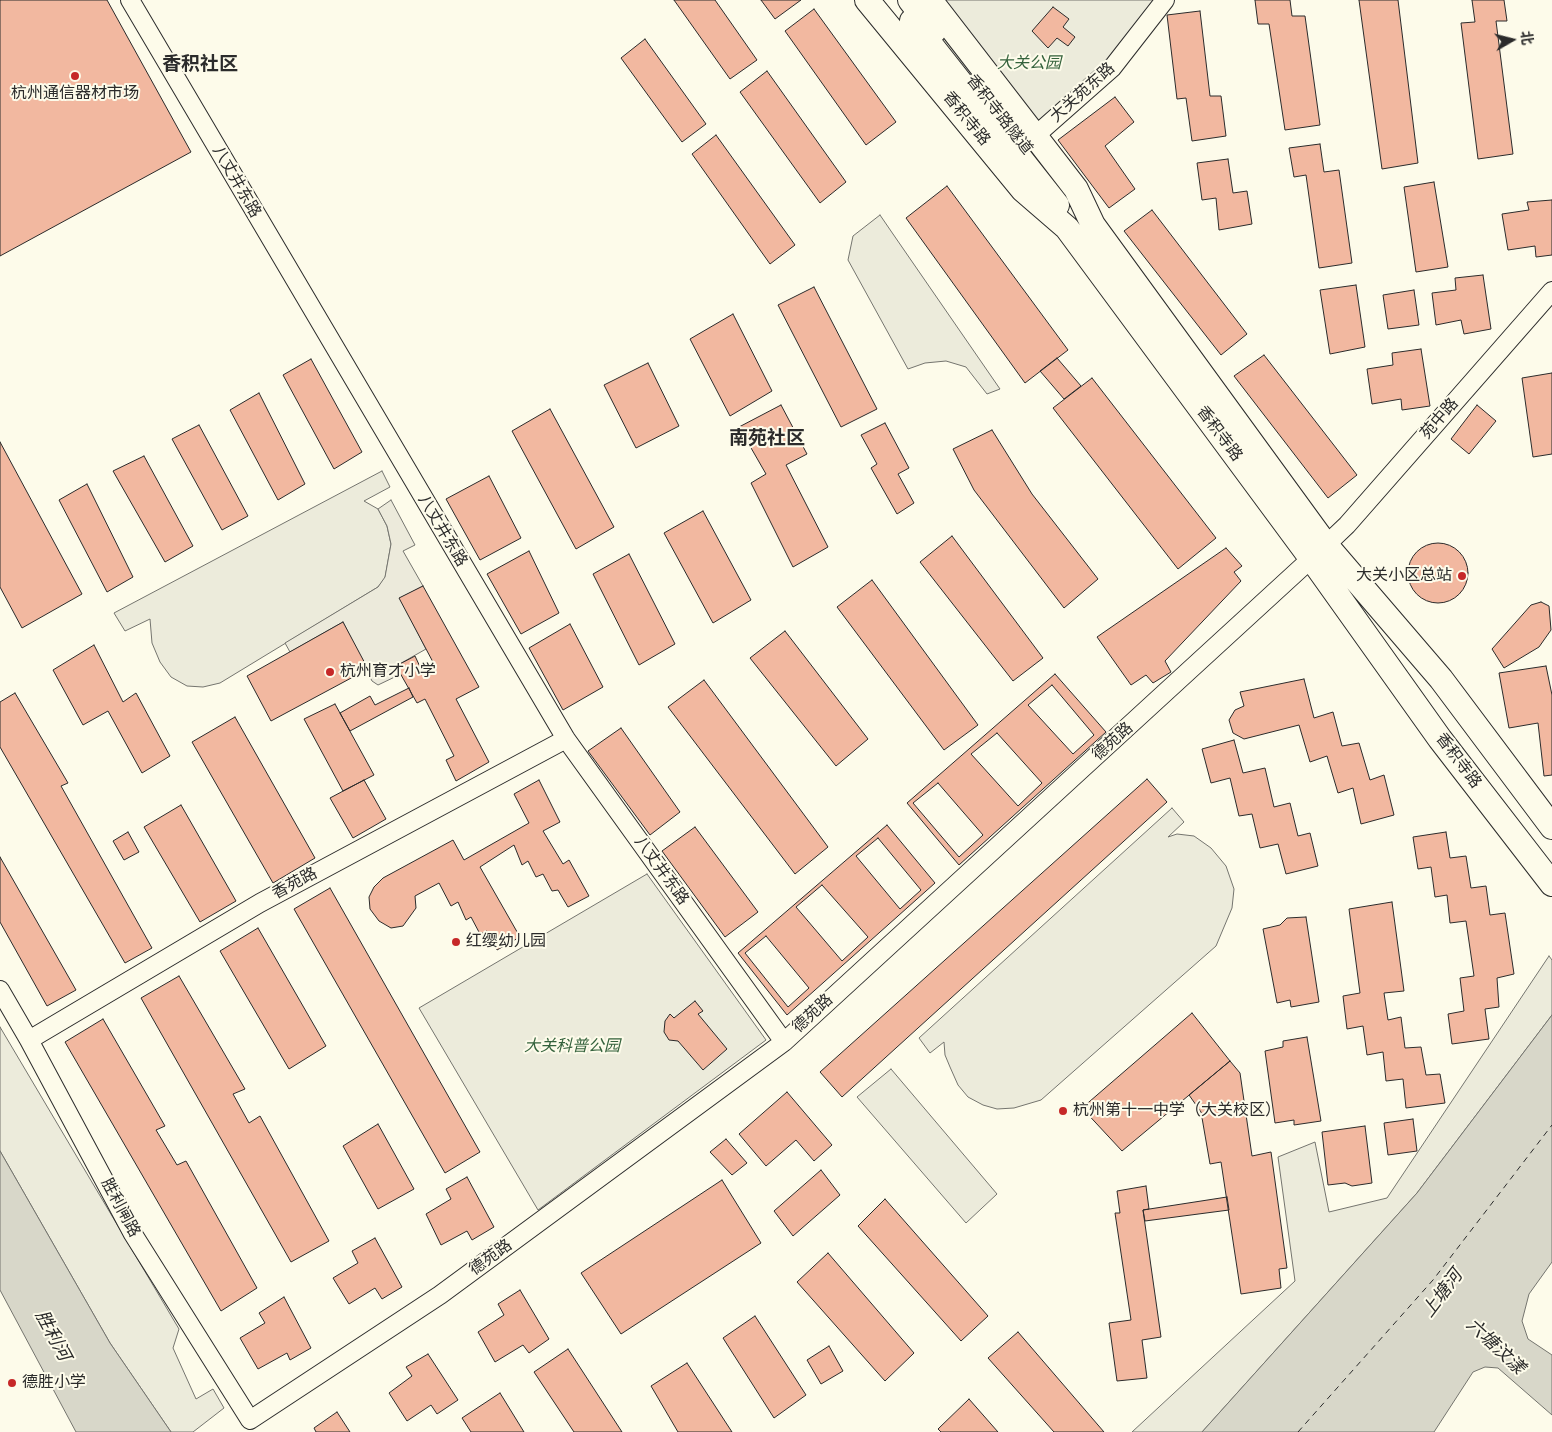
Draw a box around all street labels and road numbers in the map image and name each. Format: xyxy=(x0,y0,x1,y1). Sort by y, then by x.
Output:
street label: 大关苑东路 xyxy=(1047,59,1119,127)
street label: 香积寺路隧道 xyxy=(962,71,1036,159)
street label: 香积寺路 xyxy=(938,88,994,150)
street label: 八丈井东路 xyxy=(208,143,264,221)
street label: 苑中路 xyxy=(1417,395,1463,443)
street label: 香积寺路 xyxy=(1192,403,1246,465)
street label: 八丈井东路 xyxy=(413,492,471,570)
street label: 德苑路 xyxy=(1089,719,1137,765)
street label: 香积寺路 xyxy=(1431,730,1485,792)
street label: 八丈井东路 xyxy=(630,833,692,909)
street label: 香苑路 xyxy=(269,864,321,904)
street label: 德苑路 xyxy=(789,991,837,1037)
street label: 胜利闸路 xyxy=(97,1175,143,1241)
street label: 德苑路 xyxy=(466,1236,516,1280)

